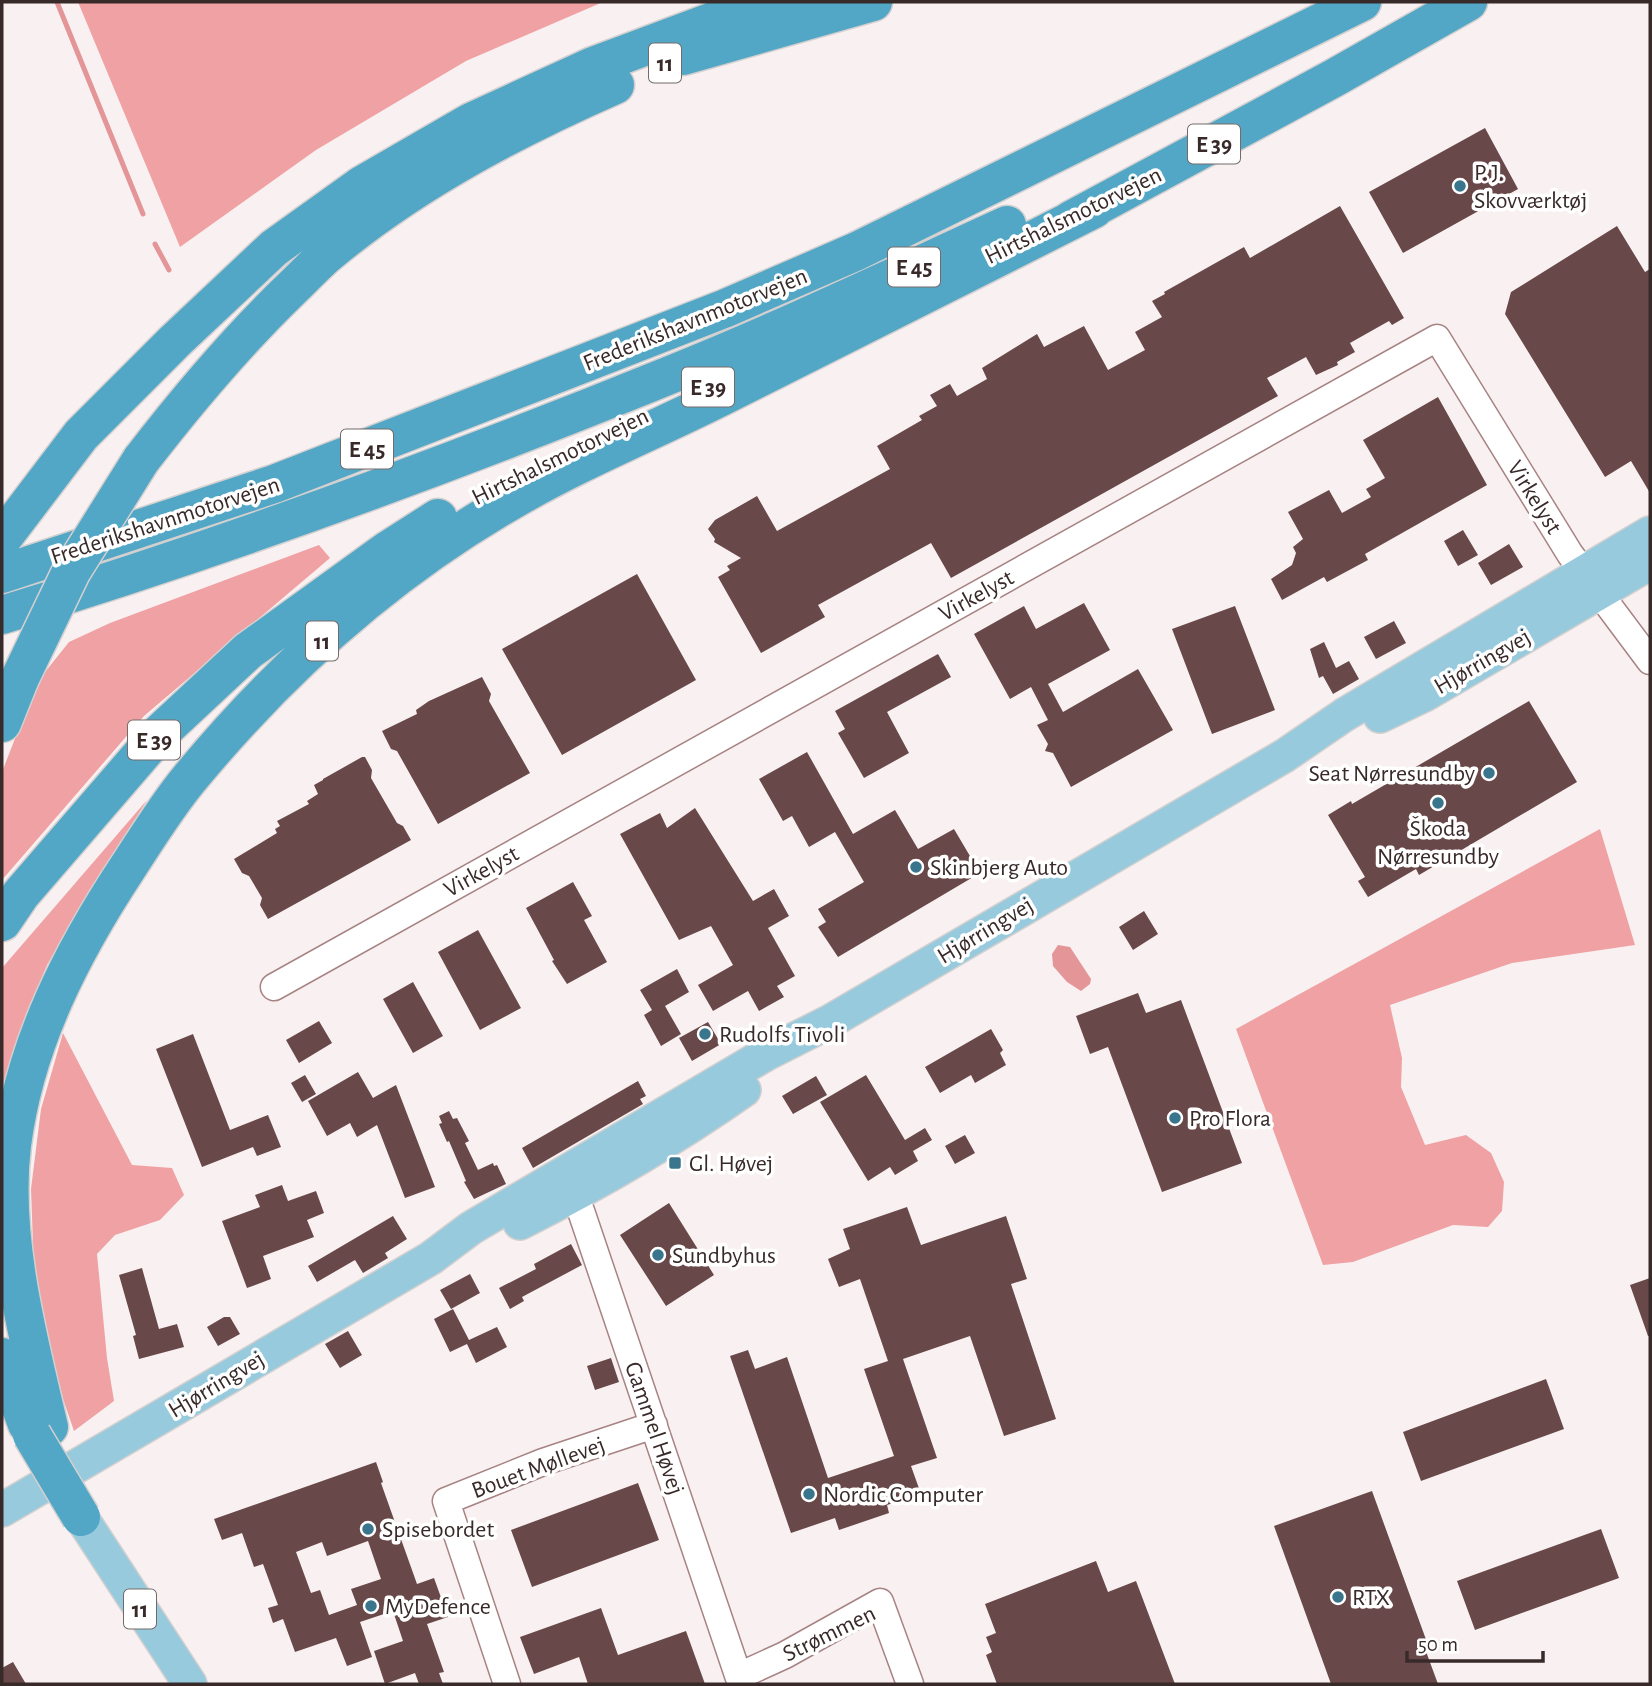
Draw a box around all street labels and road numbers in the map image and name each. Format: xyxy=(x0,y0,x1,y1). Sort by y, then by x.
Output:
road number: 11 xyxy=(649,44,681,82)
road number: E 39 xyxy=(1188,125,1240,164)
street label: Hirtshalsmotorvejen xyxy=(981,163,1166,269)
road number: E 45 xyxy=(888,248,940,286)
street label: Frederikshavnmotorvejen xyxy=(580,264,811,376)
road number: E 39 xyxy=(682,368,734,406)
street label: Hirtshalsmotorvejen xyxy=(468,404,653,510)
road number: E 45 xyxy=(341,430,393,468)
street label: Virkelyst xyxy=(1502,457,1566,539)
street label: Frederikshavnmotorvejen xyxy=(48,473,283,569)
street label: Virkelyst xyxy=(935,565,1018,626)
road number: 11 xyxy=(306,622,338,660)
street label: Hjørringvej xyxy=(1430,625,1535,699)
road number: E 39 xyxy=(128,720,180,760)
street label: Virkelyst xyxy=(440,841,523,902)
street label: Hjørringvej xyxy=(933,893,1038,969)
street label: Hjørringvej xyxy=(164,1347,269,1423)
street label: Gammel Høvej xyxy=(620,1359,688,1498)
street label: Bouet Møllevej xyxy=(469,1433,608,1503)
road number: 11 xyxy=(124,1590,156,1628)
street label: Strømmen xyxy=(779,1601,880,1667)

